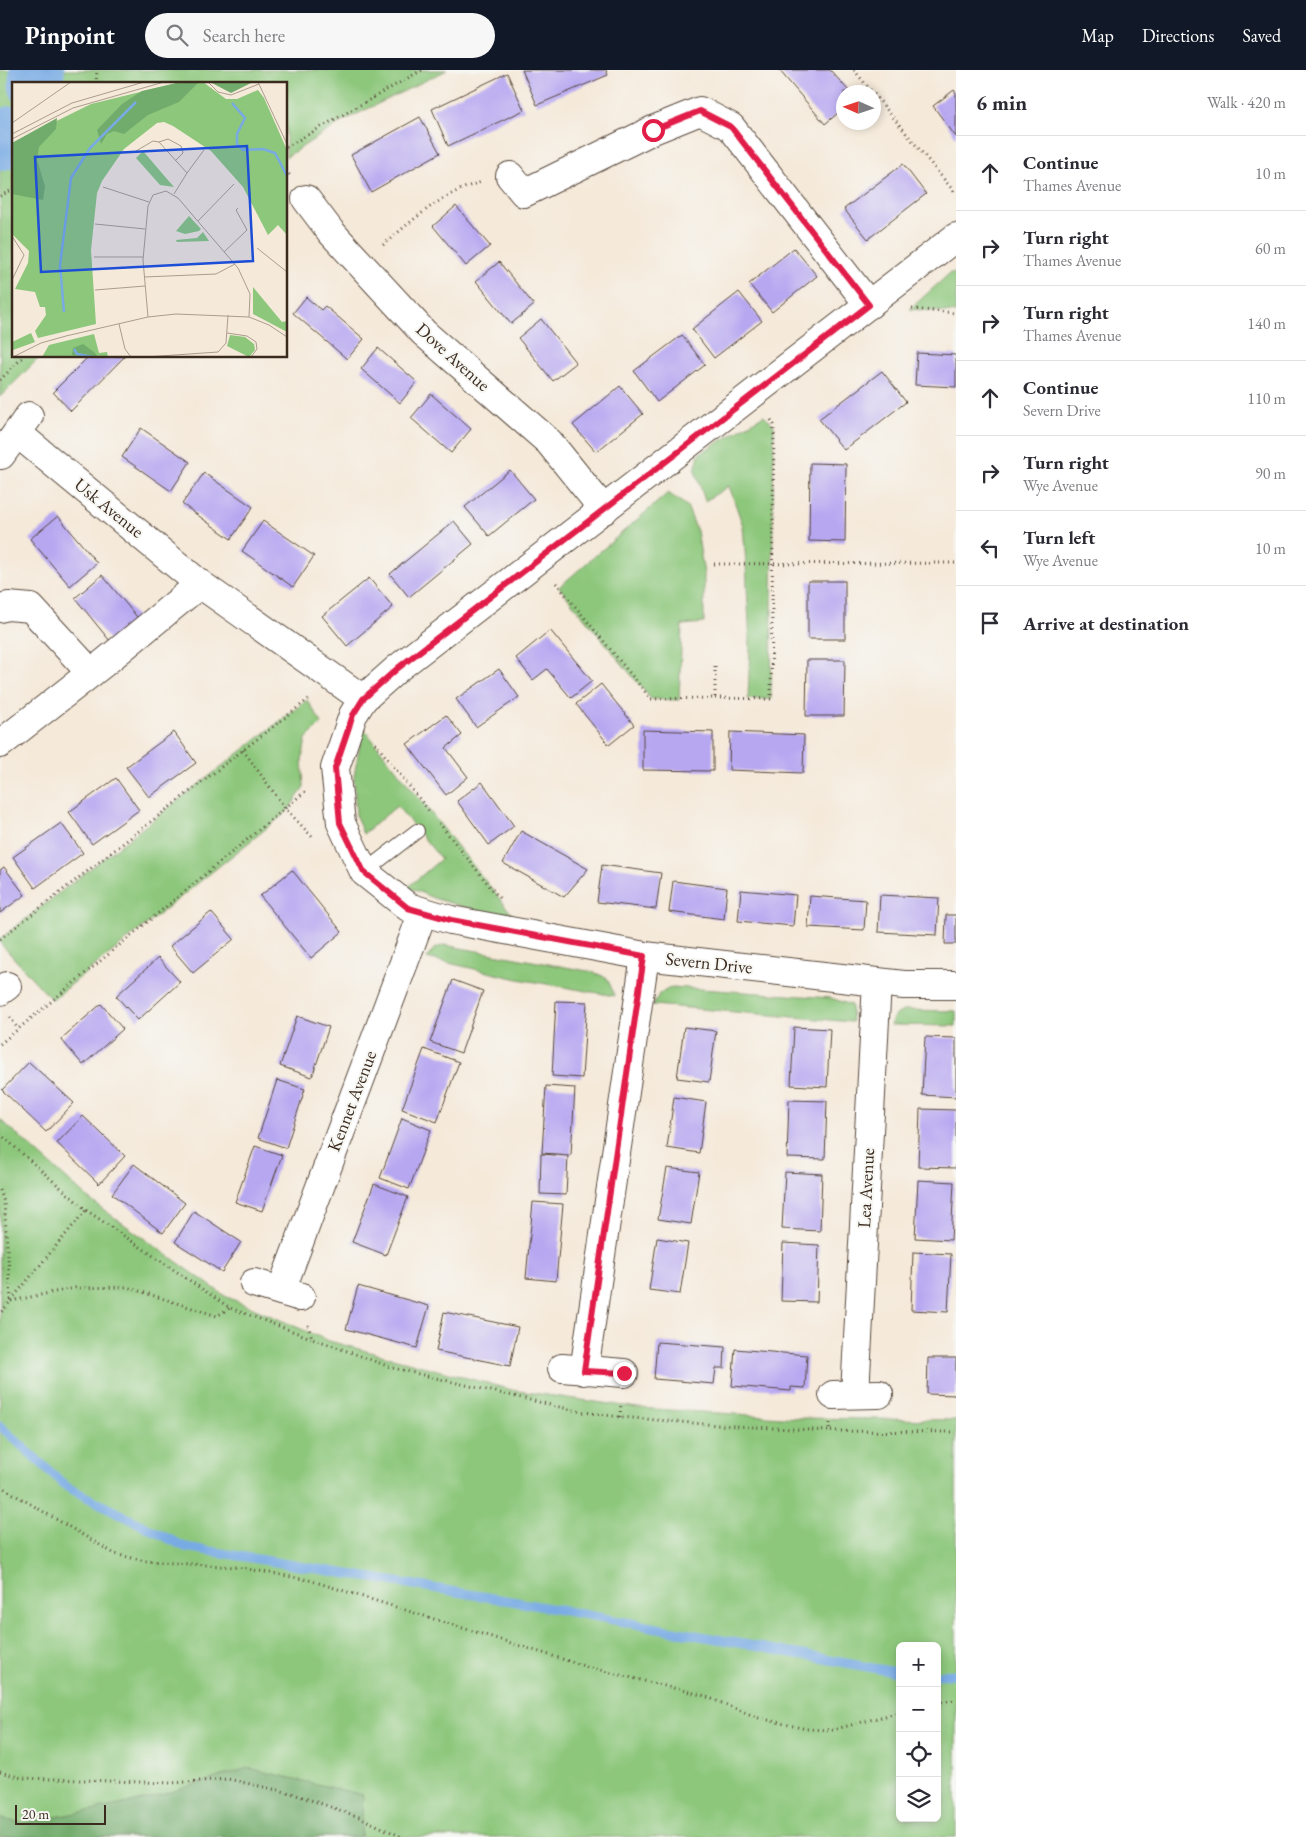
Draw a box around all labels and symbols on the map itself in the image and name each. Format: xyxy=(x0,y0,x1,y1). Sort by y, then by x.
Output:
inset map xyxy=(12,82,288,358)
north arrow xyxy=(836,85,881,130)
route start xyxy=(642,119,665,142)
street label: Dove Avenue xyxy=(411,317,495,396)
street label: Usk Avenue xyxy=(70,473,149,543)
street label: Severn Drive xyxy=(664,946,754,979)
street label: Kennet Avenue xyxy=(322,1047,381,1155)
street label: Lea Avenue xyxy=(852,1147,879,1229)
route end xyxy=(613,1362,636,1385)
scale bar xyxy=(15,1802,106,1825)

